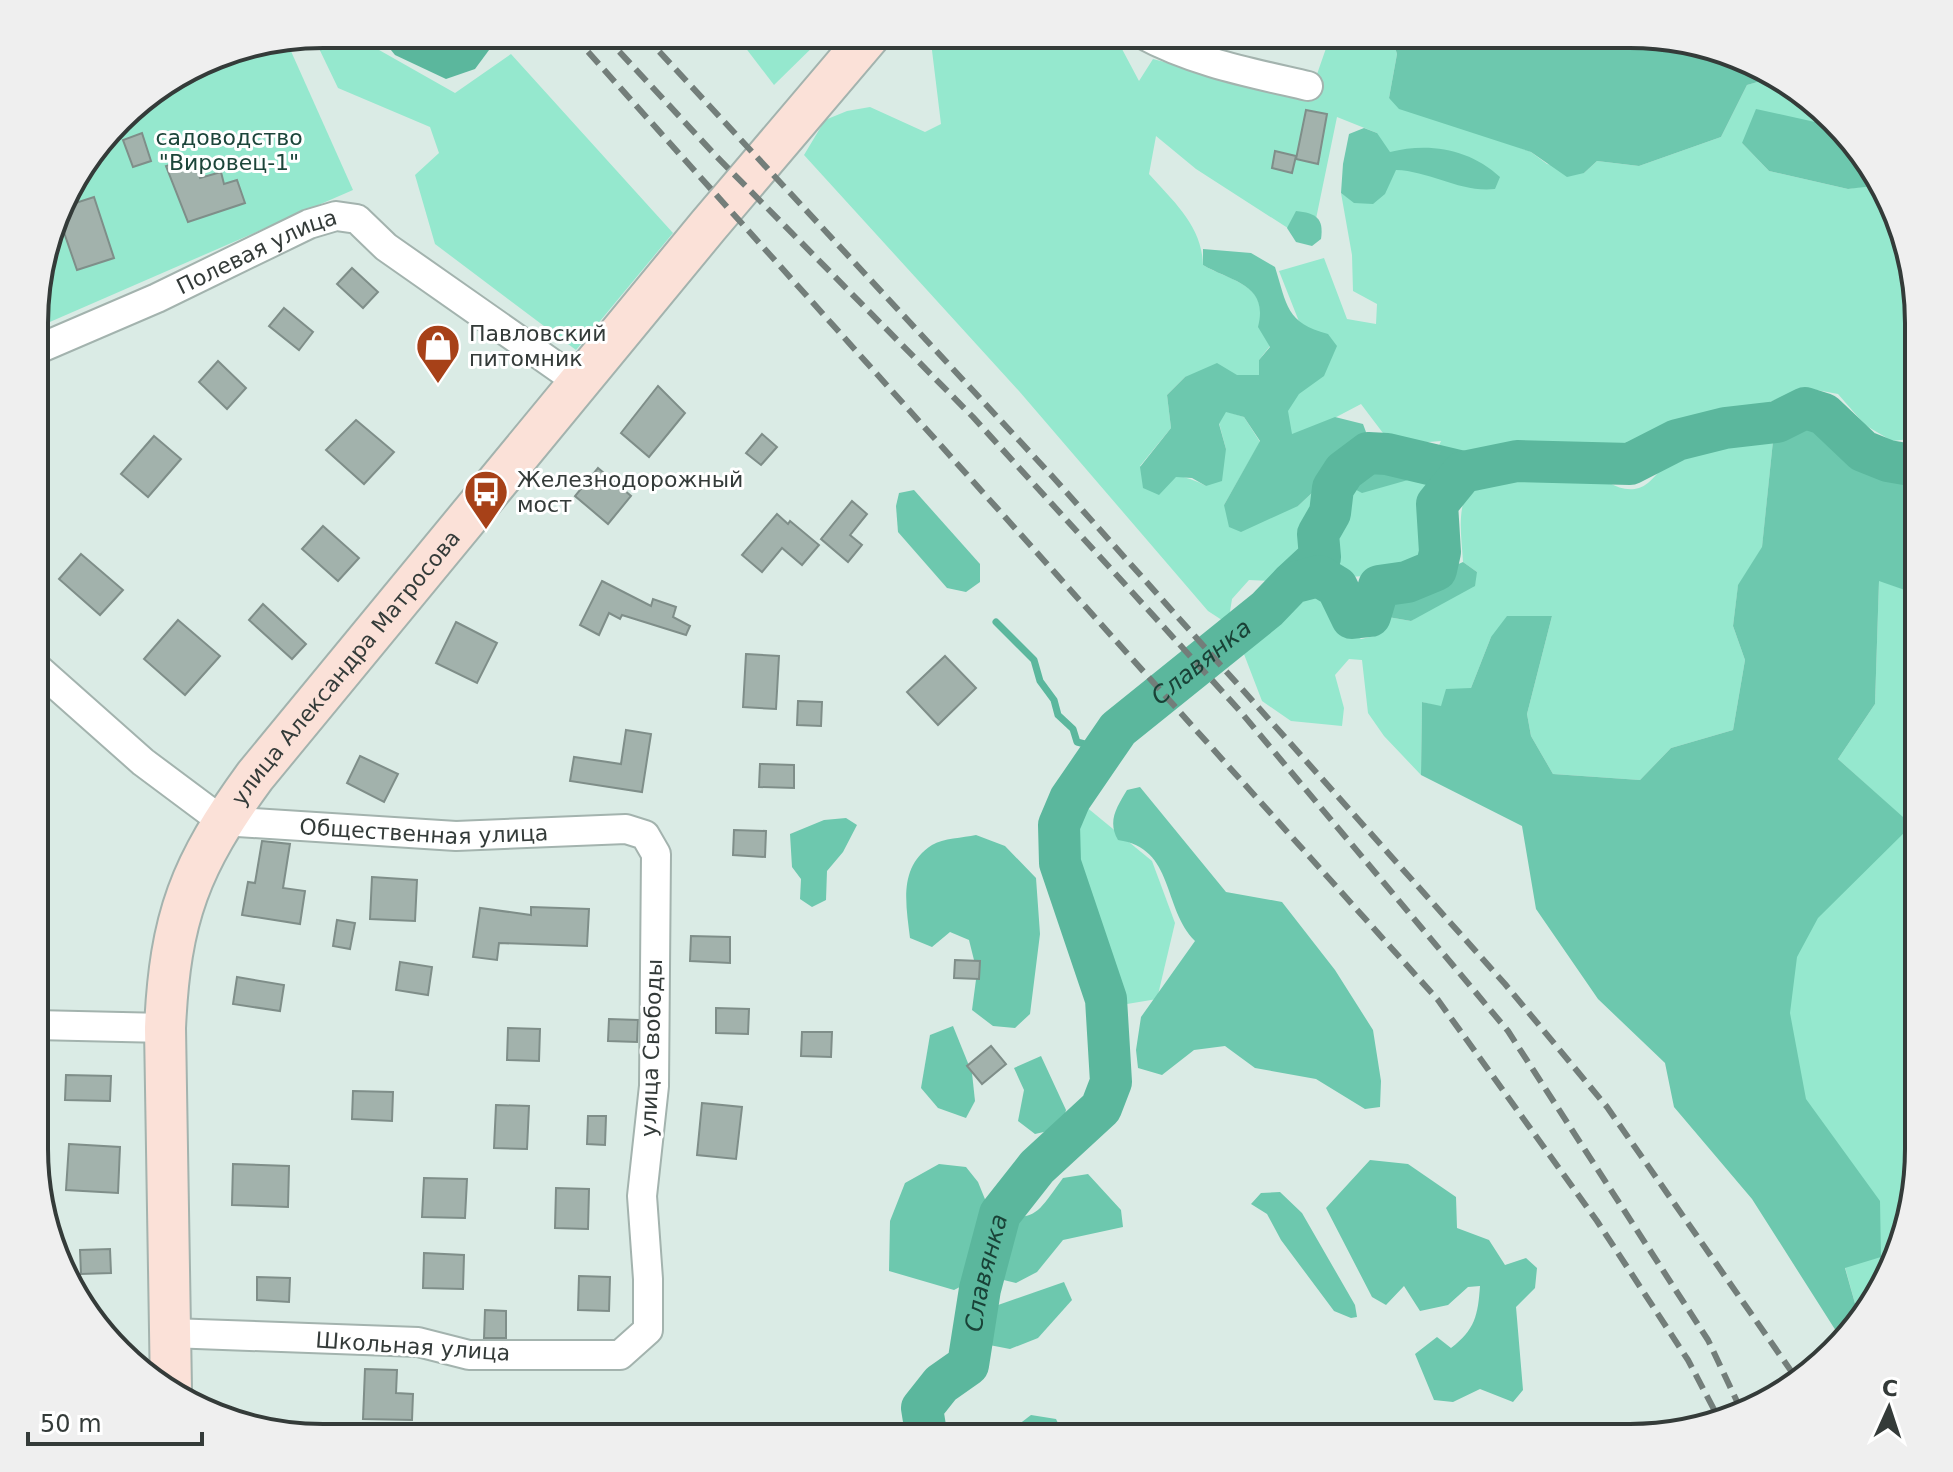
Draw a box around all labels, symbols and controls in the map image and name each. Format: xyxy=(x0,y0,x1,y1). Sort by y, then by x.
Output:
park label: садоводство "Вировец-1" xyxy=(155,125,303,175)
street label: Полевая улица xyxy=(173,204,340,300)
place label: Павловский питомник xyxy=(469,321,606,371)
shop icon: Павловский питомник xyxy=(414,322,462,385)
place label: Железнодорожный мост xyxy=(517,467,743,517)
bus stop icon: Железнодорожный мост xyxy=(462,468,510,531)
street label: улица Александра Матросова xyxy=(226,525,465,810)
water label: Славянка xyxy=(1146,613,1257,711)
street label: Общественная улица xyxy=(299,814,549,849)
street label: улица Свободы xyxy=(636,959,667,1138)
water label: Славянка xyxy=(959,1211,1013,1334)
street label: Школьная улица xyxy=(315,1327,511,1366)
north arrow xyxy=(1849,1368,1929,1448)
text: С xyxy=(1881,1376,1899,1401)
scale bar xyxy=(28,1396,202,1446)
text: 50 m xyxy=(40,1410,102,1438)

